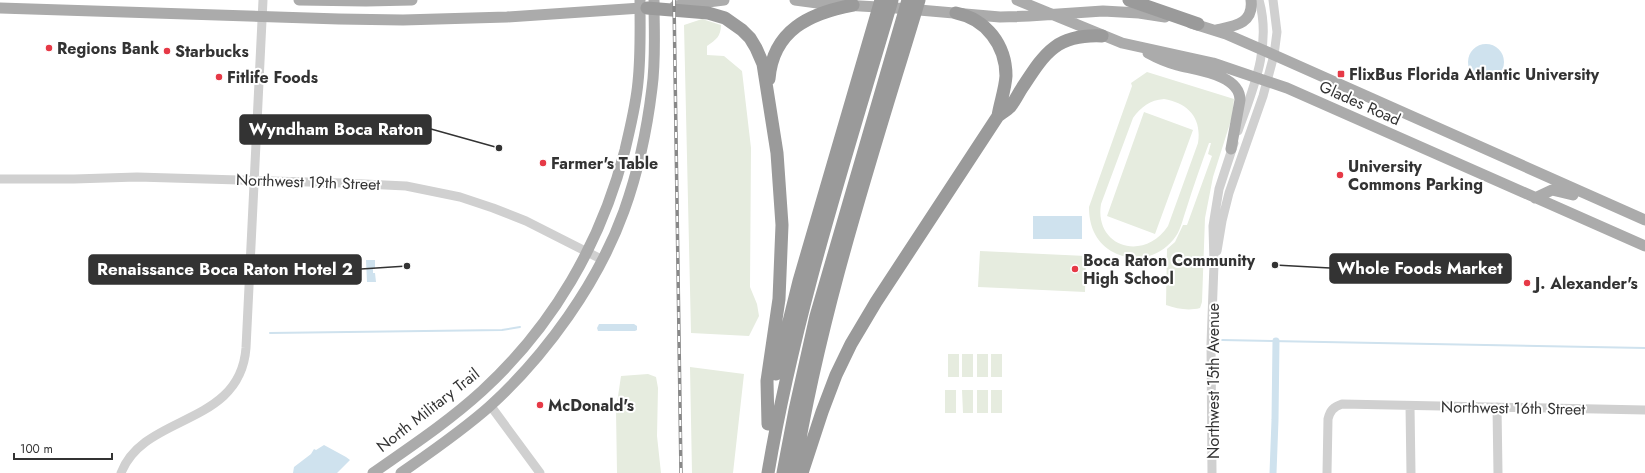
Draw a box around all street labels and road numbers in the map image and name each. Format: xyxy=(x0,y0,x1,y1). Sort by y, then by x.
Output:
street label: Glades Road xyxy=(1316,75,1404,131)
street label: Northwest 19th Street xyxy=(235,168,381,196)
street label: Northwest 15th Avenue xyxy=(1202,303,1225,459)
street label: North Military Trail xyxy=(372,362,484,458)
street label: Northwest 16th Street xyxy=(1441,395,1586,421)

